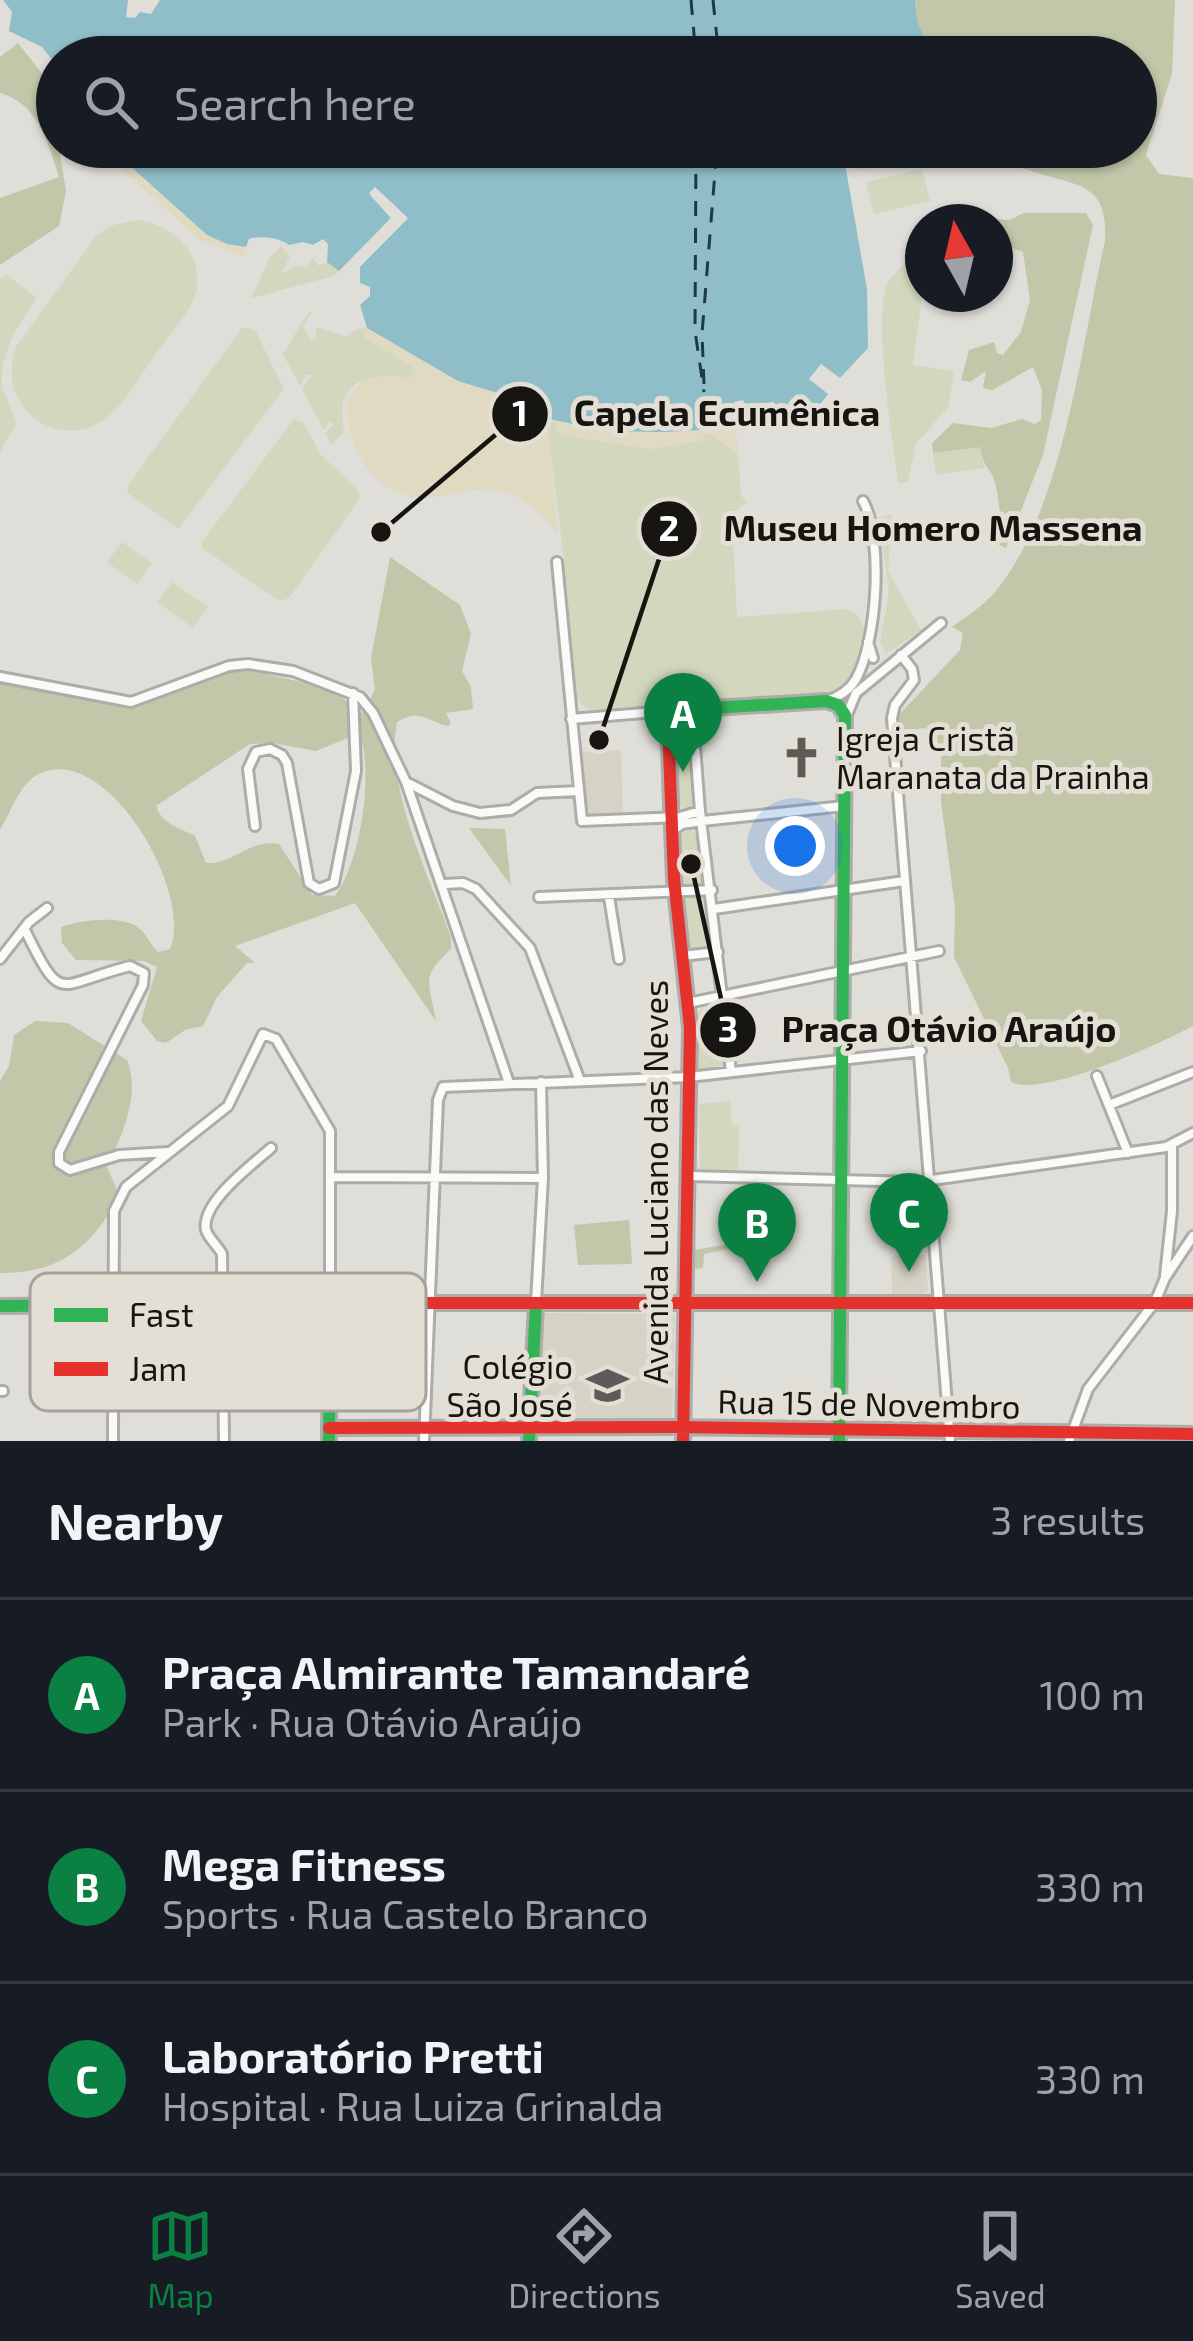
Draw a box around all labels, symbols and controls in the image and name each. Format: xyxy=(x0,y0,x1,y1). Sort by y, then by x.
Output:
search box xyxy=(36,36,1157,168)
icon: search xyxy=(78,69,144,135)
text: Search here xyxy=(174,75,416,129)
north arrow xyxy=(905,204,1013,312)
callout: Capela Ecumênica xyxy=(490,378,904,450)
text: 1 xyxy=(512,390,528,433)
text: Capela Ecumênica xyxy=(574,390,880,433)
callout: Museu Homero Massena xyxy=(639,493,1167,565)
text: 2 xyxy=(659,505,679,548)
text: Museu Homero Massena xyxy=(723,505,1143,548)
pin: A xyxy=(644,673,722,772)
place label: Igreja Cristã Maranata da Prainha xyxy=(836,718,1150,796)
church icon: Igreja Cristã Maranata da Prainha xyxy=(779,735,825,781)
your location xyxy=(765,816,825,876)
street label: Avenida Luciano das Neves xyxy=(635,980,675,1384)
callout: Praça Otávio Araújo xyxy=(698,994,1141,1066)
text: 3 xyxy=(718,1006,738,1049)
text: Praça Otávio Araújo xyxy=(782,1006,1116,1051)
pin: C xyxy=(870,1173,948,1272)
pin: B xyxy=(718,1183,796,1282)
legend xyxy=(30,1273,426,1411)
text: Fast xyxy=(129,1294,193,1334)
place label: Colégio São José xyxy=(446,1346,573,1424)
text: Jam xyxy=(129,1348,187,1388)
school or university icon: Colégio São José xyxy=(584,1363,630,1409)
street label: Rua 15 de Novembro xyxy=(717,1380,1021,1426)
text: Nearby xyxy=(48,1489,223,1550)
text: 3 results xyxy=(991,1496,1145,1543)
text: Praça Almirante Tamandaré xyxy=(162,1644,750,1698)
text: A xyxy=(74,1671,100,1718)
text: 100 m xyxy=(1040,1671,1145,1718)
text: Park · Rua Otávio Araújo xyxy=(162,1698,582,1745)
text: Mega Fitness xyxy=(162,1836,446,1890)
text: B xyxy=(75,1863,99,1910)
text: 330 m xyxy=(1035,1863,1145,1910)
text: Sports · Rua Castelo Branco xyxy=(162,1890,649,1937)
text: Laboratório Pretti xyxy=(162,2028,544,2082)
text: C xyxy=(76,2055,98,2102)
text: 330 m xyxy=(1035,2055,1145,2102)
text: Hospital · Rua Luiza Grinalda xyxy=(162,2082,663,2129)
tab: Map xyxy=(147,2203,214,2315)
tab: Directions xyxy=(508,2203,660,2315)
tab: Saved xyxy=(955,2203,1046,2315)

